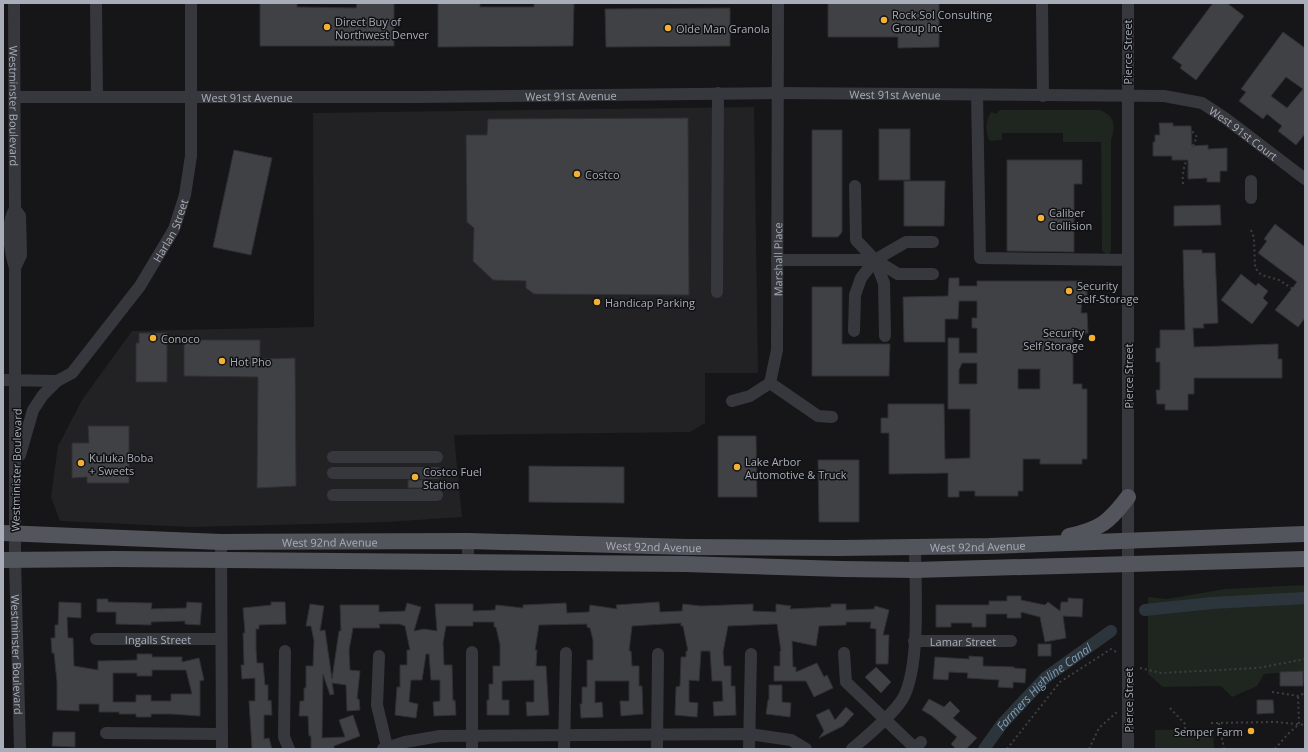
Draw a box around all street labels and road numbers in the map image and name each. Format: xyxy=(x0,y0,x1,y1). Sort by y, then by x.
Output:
street label: Pierce Street xyxy=(1120,19,1135,85)
street label: Westminster Boulevard xyxy=(7,46,22,166)
street label: West 91st Avenue xyxy=(849,86,941,102)
street label: West 91st Avenue xyxy=(525,87,617,103)
street label: West 91st Avenue xyxy=(201,90,293,105)
street label: West 91st Court xyxy=(1207,102,1281,163)
street label: Harlan Street xyxy=(149,197,191,264)
street label: Marshall Place xyxy=(770,222,785,296)
street label: Pierce Street xyxy=(1121,343,1136,409)
street label: Westminister Boulevard xyxy=(7,408,25,532)
street label: West 92nd Avenue xyxy=(282,534,378,549)
street label: West 92nd Avenue xyxy=(606,537,702,555)
street label: West 92nd Avenue xyxy=(930,537,1026,554)
street label: Westminster Boulevard xyxy=(8,594,27,715)
street label: Ingalls Street xyxy=(125,632,191,647)
street label: Lamar Street xyxy=(930,634,996,649)
street label: Pierce Street xyxy=(1121,667,1136,733)

